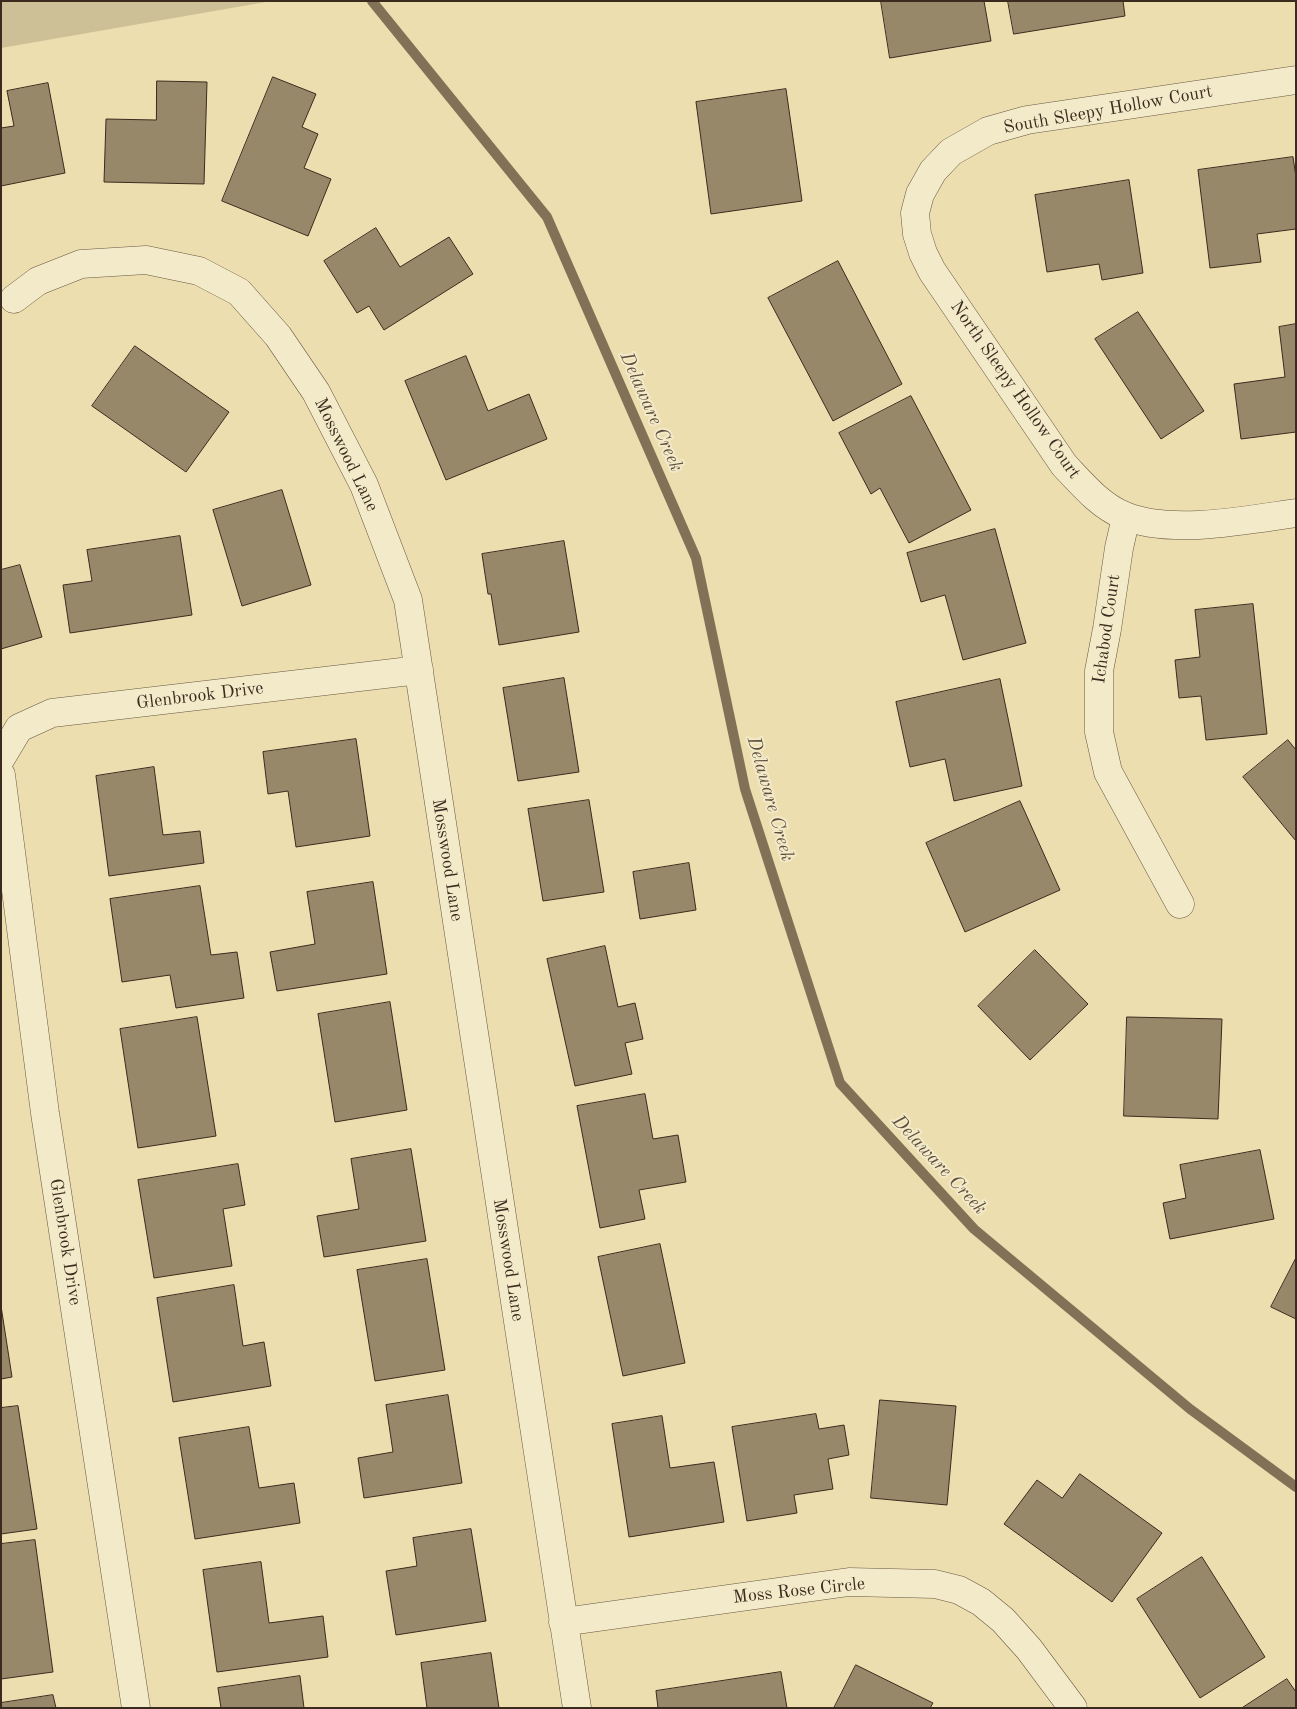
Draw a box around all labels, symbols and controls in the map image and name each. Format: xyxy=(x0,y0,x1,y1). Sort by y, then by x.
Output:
street label: South Sleepy Hollow Court xyxy=(1002,81,1214,139)
street label: North Sleepy Hollow Court xyxy=(945,297,1085,483)
water label: Delaware Creek xyxy=(614,349,688,475)
street label: Mosswood Lane xyxy=(309,395,383,515)
street label: Ichabod Court xyxy=(1089,573,1125,685)
street label: Glenbrook Drive xyxy=(135,677,265,715)
water label: Delaware Creek xyxy=(741,734,799,864)
street label: Mosswood Lane xyxy=(427,797,467,923)
water label: Delaware Creek xyxy=(887,1110,991,1220)
street label: Glenbrook Drive xyxy=(44,1177,86,1307)
street label: Mosswood Lane xyxy=(488,1197,528,1323)
street label: Moss Rose Circle xyxy=(732,1573,866,1609)

